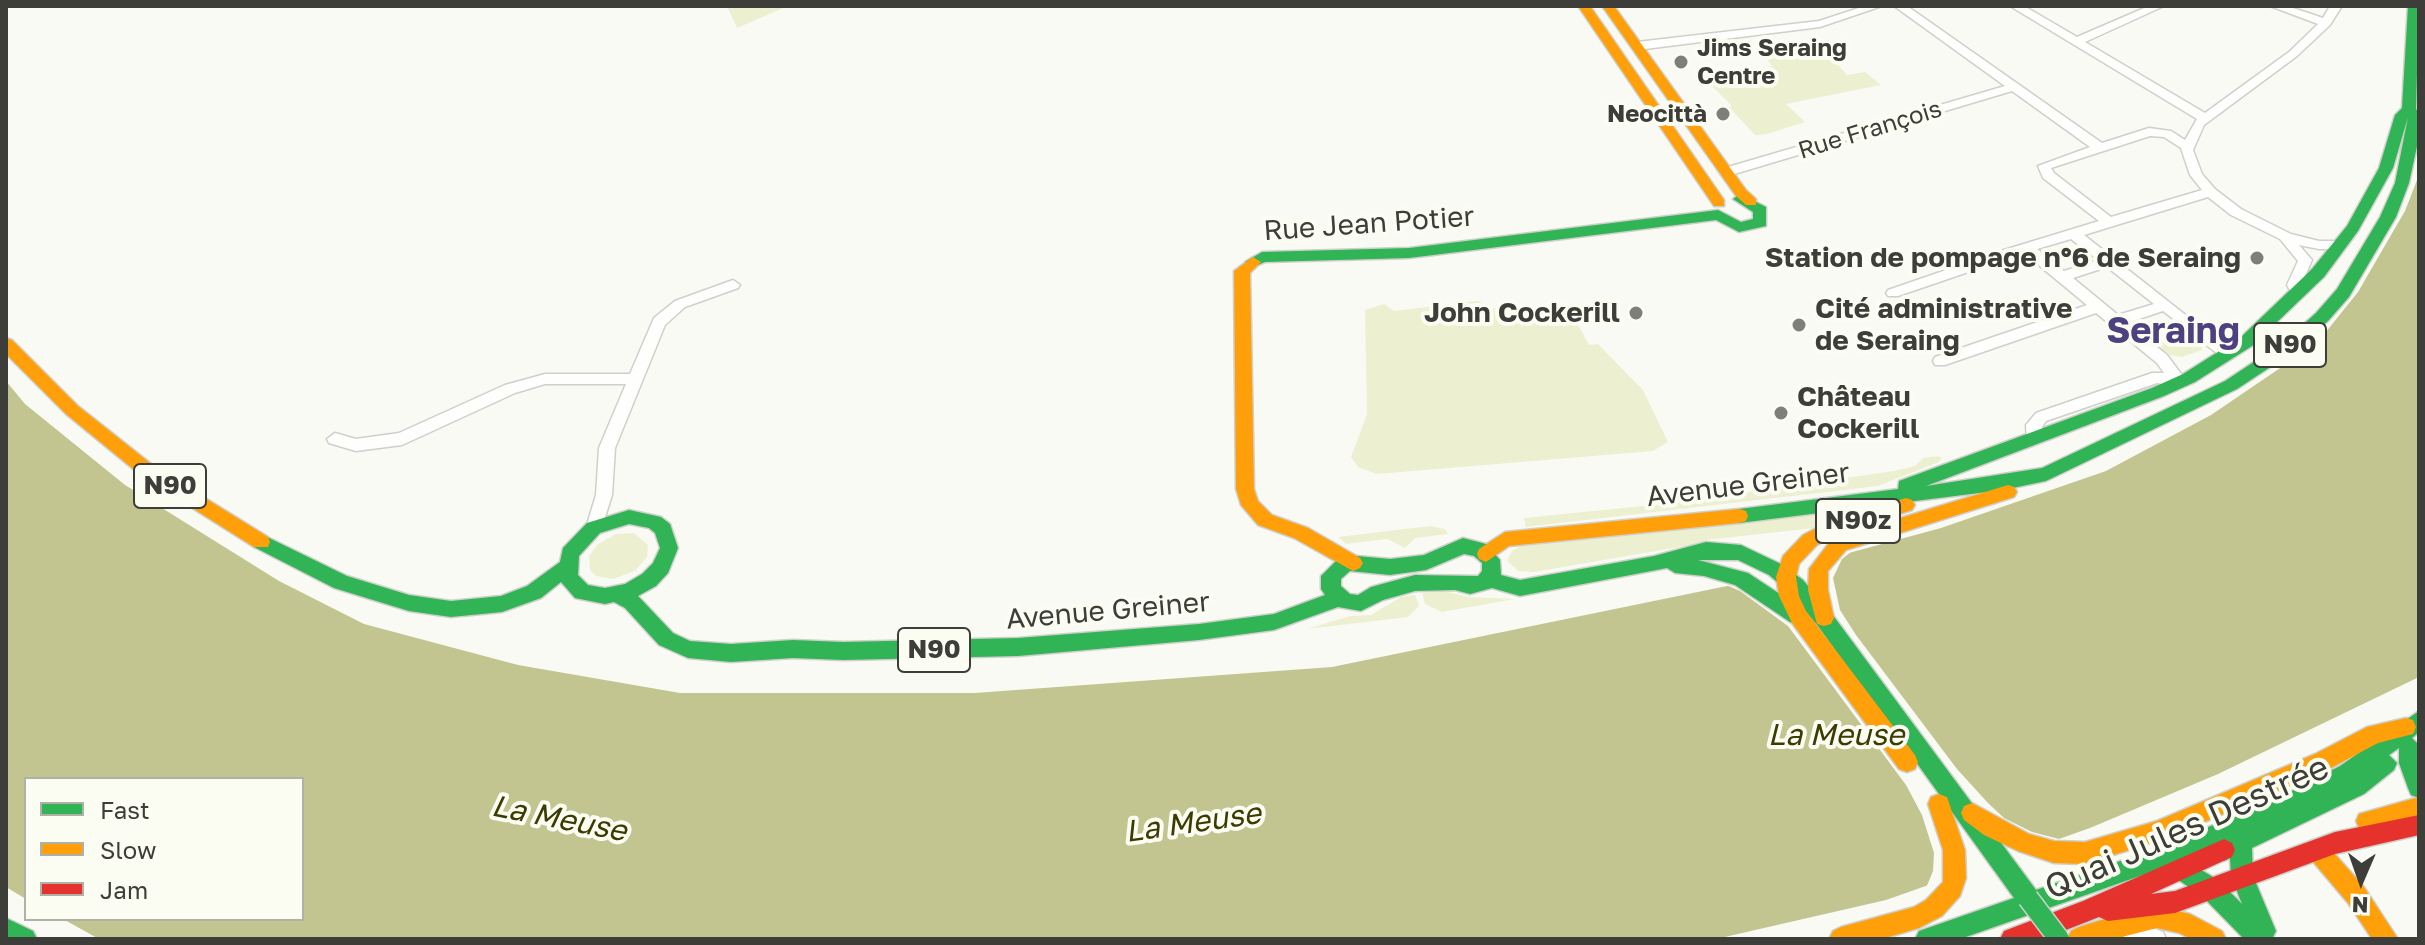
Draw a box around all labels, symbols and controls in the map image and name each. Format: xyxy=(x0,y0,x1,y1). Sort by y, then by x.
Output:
place label: Jims Seraing Centre xyxy=(1697,34,1847,90)
marker: Jims Seraing Centre xyxy=(1672,53,1690,71)
street label: Rue François xyxy=(1795,95,1945,165)
place label: Neocittà xyxy=(1607,100,1707,128)
marker: Neocittà xyxy=(1714,105,1732,123)
street label: Rue Jean Potier xyxy=(1262,200,1476,248)
place label: Station de pompage n°6 de Seraing xyxy=(1765,241,2241,275)
marker: Station de pompage n°6 de Seraing xyxy=(2248,249,2266,267)
place label: Cité administrative de Seraing xyxy=(1815,292,2073,358)
place label: John Cockerill xyxy=(1424,296,1620,330)
marker: John Cockerill xyxy=(1627,304,1645,322)
district label: Seraing xyxy=(2106,310,2240,354)
marker: Cité administrative de Seraing xyxy=(1790,316,1808,334)
road number: N90 xyxy=(2254,323,2326,367)
place label: Château Cockerill xyxy=(1797,380,1919,446)
marker: Château Cockerill xyxy=(1772,404,1790,422)
street label: Avenue Greiner xyxy=(1645,456,1851,514)
road number: N90 xyxy=(134,464,206,508)
road number: N90z xyxy=(1816,499,1900,543)
street label: Avenue Greiner xyxy=(1005,585,1211,637)
road number: N90 xyxy=(898,628,970,672)
water label: La Meuse xyxy=(1768,717,1904,753)
street label: Quai Jules Destrée xyxy=(2039,747,2335,909)
legend xyxy=(24,777,304,921)
water label: La Meuse xyxy=(489,788,629,850)
text: Fast xyxy=(100,795,150,824)
water label: La Meuse xyxy=(1123,796,1263,850)
text: Slow xyxy=(100,835,156,864)
north arrow xyxy=(2321,841,2401,921)
text: Jam xyxy=(100,875,148,904)
text: N xyxy=(2351,892,2369,919)

